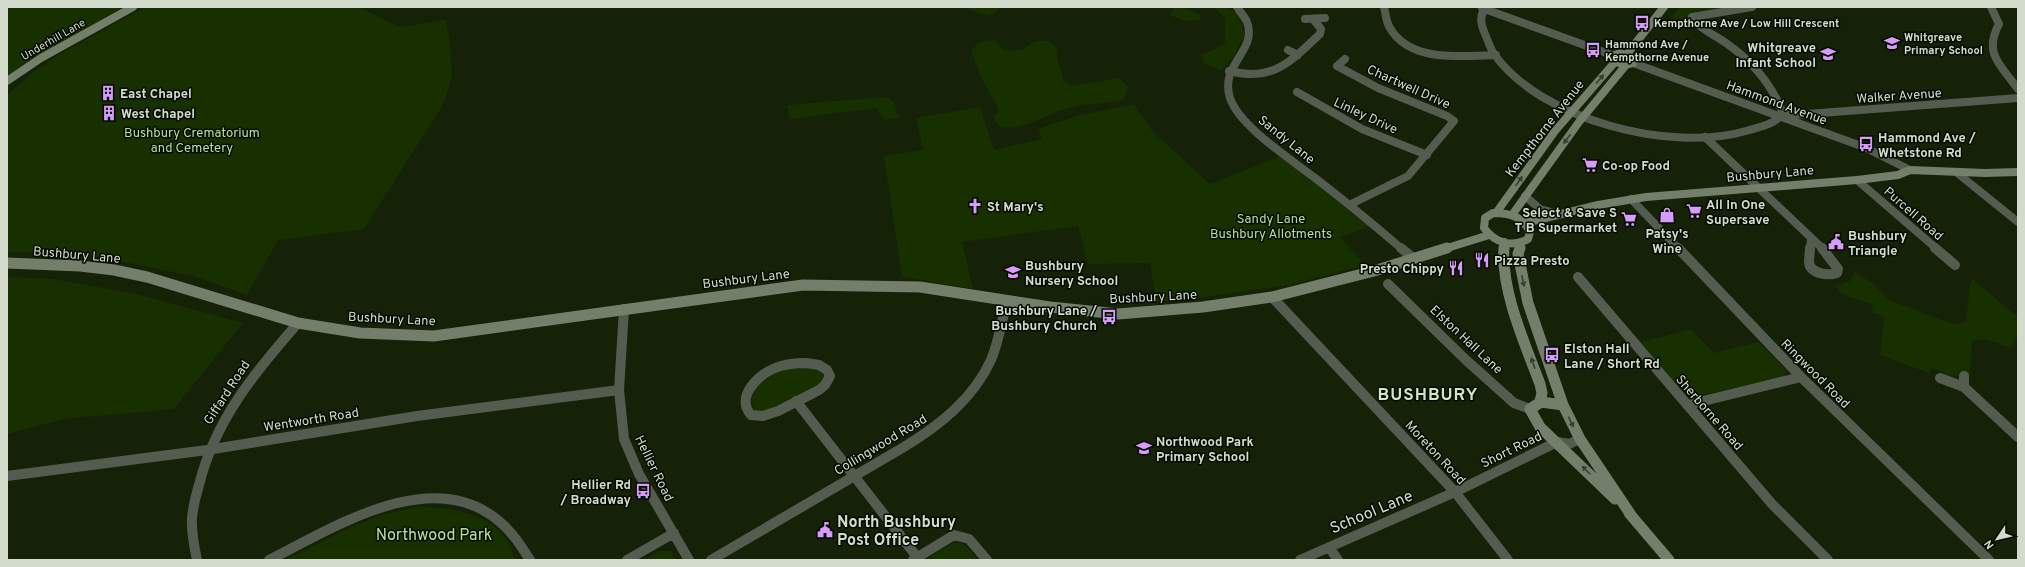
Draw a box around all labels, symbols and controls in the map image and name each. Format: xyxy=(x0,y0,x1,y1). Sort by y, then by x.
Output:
bus stop icon: Kempthorne Ave / Low Hill Crescent xyxy=(1633,14,1651,32)
street label: Underhill Lane xyxy=(19,16,88,64)
place label: Kempthorne Ave / Low Hill Crescent xyxy=(1654,17,1839,31)
place label: Whitgreave Primary School xyxy=(1904,31,1983,58)
school or university icon: Whitgreave Primary School xyxy=(1883,34,1901,52)
place label: Hammond Ave / Kempthorne Avenue xyxy=(1605,38,1709,65)
bus stop icon: Hammond Ave / Kempthorne Avenue xyxy=(1584,41,1602,59)
place label: Whitgreave Infant School xyxy=(1736,41,1816,72)
school or university icon: Whitgreave Infant School xyxy=(1819,45,1837,63)
street label: Chartwell Drive xyxy=(1364,62,1452,113)
one-way arrow xyxy=(1595,74,1604,85)
street label: Kempthorne Avenue xyxy=(1503,78,1588,181)
street label: Hammond Avenue xyxy=(1724,78,1829,130)
building icon: East Chapel xyxy=(99,84,117,102)
street label: Walker Avenue xyxy=(1856,86,1942,108)
place label: East Chapel xyxy=(120,87,192,103)
street label: Linley Drive xyxy=(1331,95,1400,139)
building icon: West Chapel xyxy=(100,104,118,122)
place label: West Chapel xyxy=(121,107,195,123)
street label: Sandy Lane xyxy=(1254,113,1317,168)
park label: Bushbury Crematorium and Cemetery xyxy=(124,126,260,157)
place label: Hammond Ave / Whetstone Rd xyxy=(1878,131,1976,162)
one-way arrow xyxy=(1563,134,1571,145)
bus stop icon: Hammond Ave / Whetstone Rd xyxy=(1857,135,1875,153)
supermarket icon: Co-op Food xyxy=(1581,156,1599,174)
place label: Co-op Food xyxy=(1602,159,1670,175)
street label: Bushbury Lane xyxy=(1726,163,1815,187)
one-way arrow xyxy=(1515,176,1523,186)
street label: Purcell Road xyxy=(1880,184,1946,245)
church icon: St Mary's xyxy=(966,197,984,215)
place label: All In One Supersave xyxy=(1706,198,1770,229)
place label: St Mary's xyxy=(987,200,1044,216)
supermarket icon: All In One Supersave xyxy=(1685,202,1703,220)
place label: Select & Save S T B Supermarket xyxy=(1515,206,1617,237)
shop icon: Patsy's Wine xyxy=(1658,206,1676,224)
supermarket icon: Select & Save S T B Supermarket xyxy=(1620,210,1638,228)
park label: Sandy Lane Bushbury Allotments xyxy=(1210,212,1332,243)
place label: Patsy's Wine xyxy=(1645,227,1689,258)
place label: Bushbury Triangle xyxy=(1848,229,1908,260)
public building icon: Bushbury Triangle xyxy=(1827,233,1845,251)
street label: Bushbury Lane xyxy=(32,244,121,268)
restaurant icon: Pizza Presto xyxy=(1473,251,1491,269)
place label: Pizza Presto xyxy=(1494,254,1570,270)
place label: Bushbury Nursery School xyxy=(1025,259,1118,290)
restaurant icon: Presto Chippy xyxy=(1447,259,1465,277)
place label: Presto Chippy xyxy=(1360,262,1445,278)
school or university icon: Bushbury Nursery School xyxy=(1004,263,1022,281)
street label: Bushbury Lane xyxy=(702,267,791,293)
one-way arrow xyxy=(1521,275,1527,287)
street label: Bushbury Lane xyxy=(1109,288,1197,308)
street label: Elston Hall Lane xyxy=(1426,303,1505,378)
place label: Bushbury Lane / Bushbury Church xyxy=(991,304,1097,335)
bus stop icon: Bushbury Lane / Bushbury Church xyxy=(1100,308,1118,326)
street label: Bushbury Lane xyxy=(348,310,436,330)
street label: Ringwood Road xyxy=(1777,336,1853,412)
place label: Elston Hall Lane / Short Rd xyxy=(1564,342,1660,373)
bus stop icon: Elston Hall Lane / Short Rd xyxy=(1543,346,1561,364)
one-way arrow xyxy=(1530,357,1536,369)
street label: Giffard Road xyxy=(201,358,254,428)
street label: Sherborne Road xyxy=(1671,372,1746,454)
district label: BUSHBURY xyxy=(1378,385,1478,407)
street label: Wentworth Road xyxy=(262,406,360,436)
street label: Collingwood Road xyxy=(832,412,930,480)
one-way arrow xyxy=(1568,416,1574,428)
street label: Moreton Road xyxy=(1401,418,1468,489)
street label: Short Road xyxy=(1479,429,1545,472)
street label: Hellier Road xyxy=(630,433,676,505)
place label: Northwood Park Primary School xyxy=(1156,435,1254,466)
school or university icon: Northwood Park Primary School xyxy=(1135,439,1153,457)
one-way arrow xyxy=(1581,466,1591,475)
place label: Hellier Rd / Broadway xyxy=(560,478,632,509)
bus stop icon: Hellier Rd / Broadway xyxy=(634,482,652,500)
street label: School Lane xyxy=(1327,486,1416,539)
place label: North Bushbury Post Office xyxy=(837,513,956,551)
north arrow xyxy=(1977,519,2017,559)
public building icon: North Bushbury Post Office xyxy=(816,521,834,539)
park label: Northwood Park xyxy=(376,526,492,546)
text: N xyxy=(1982,537,1998,551)

